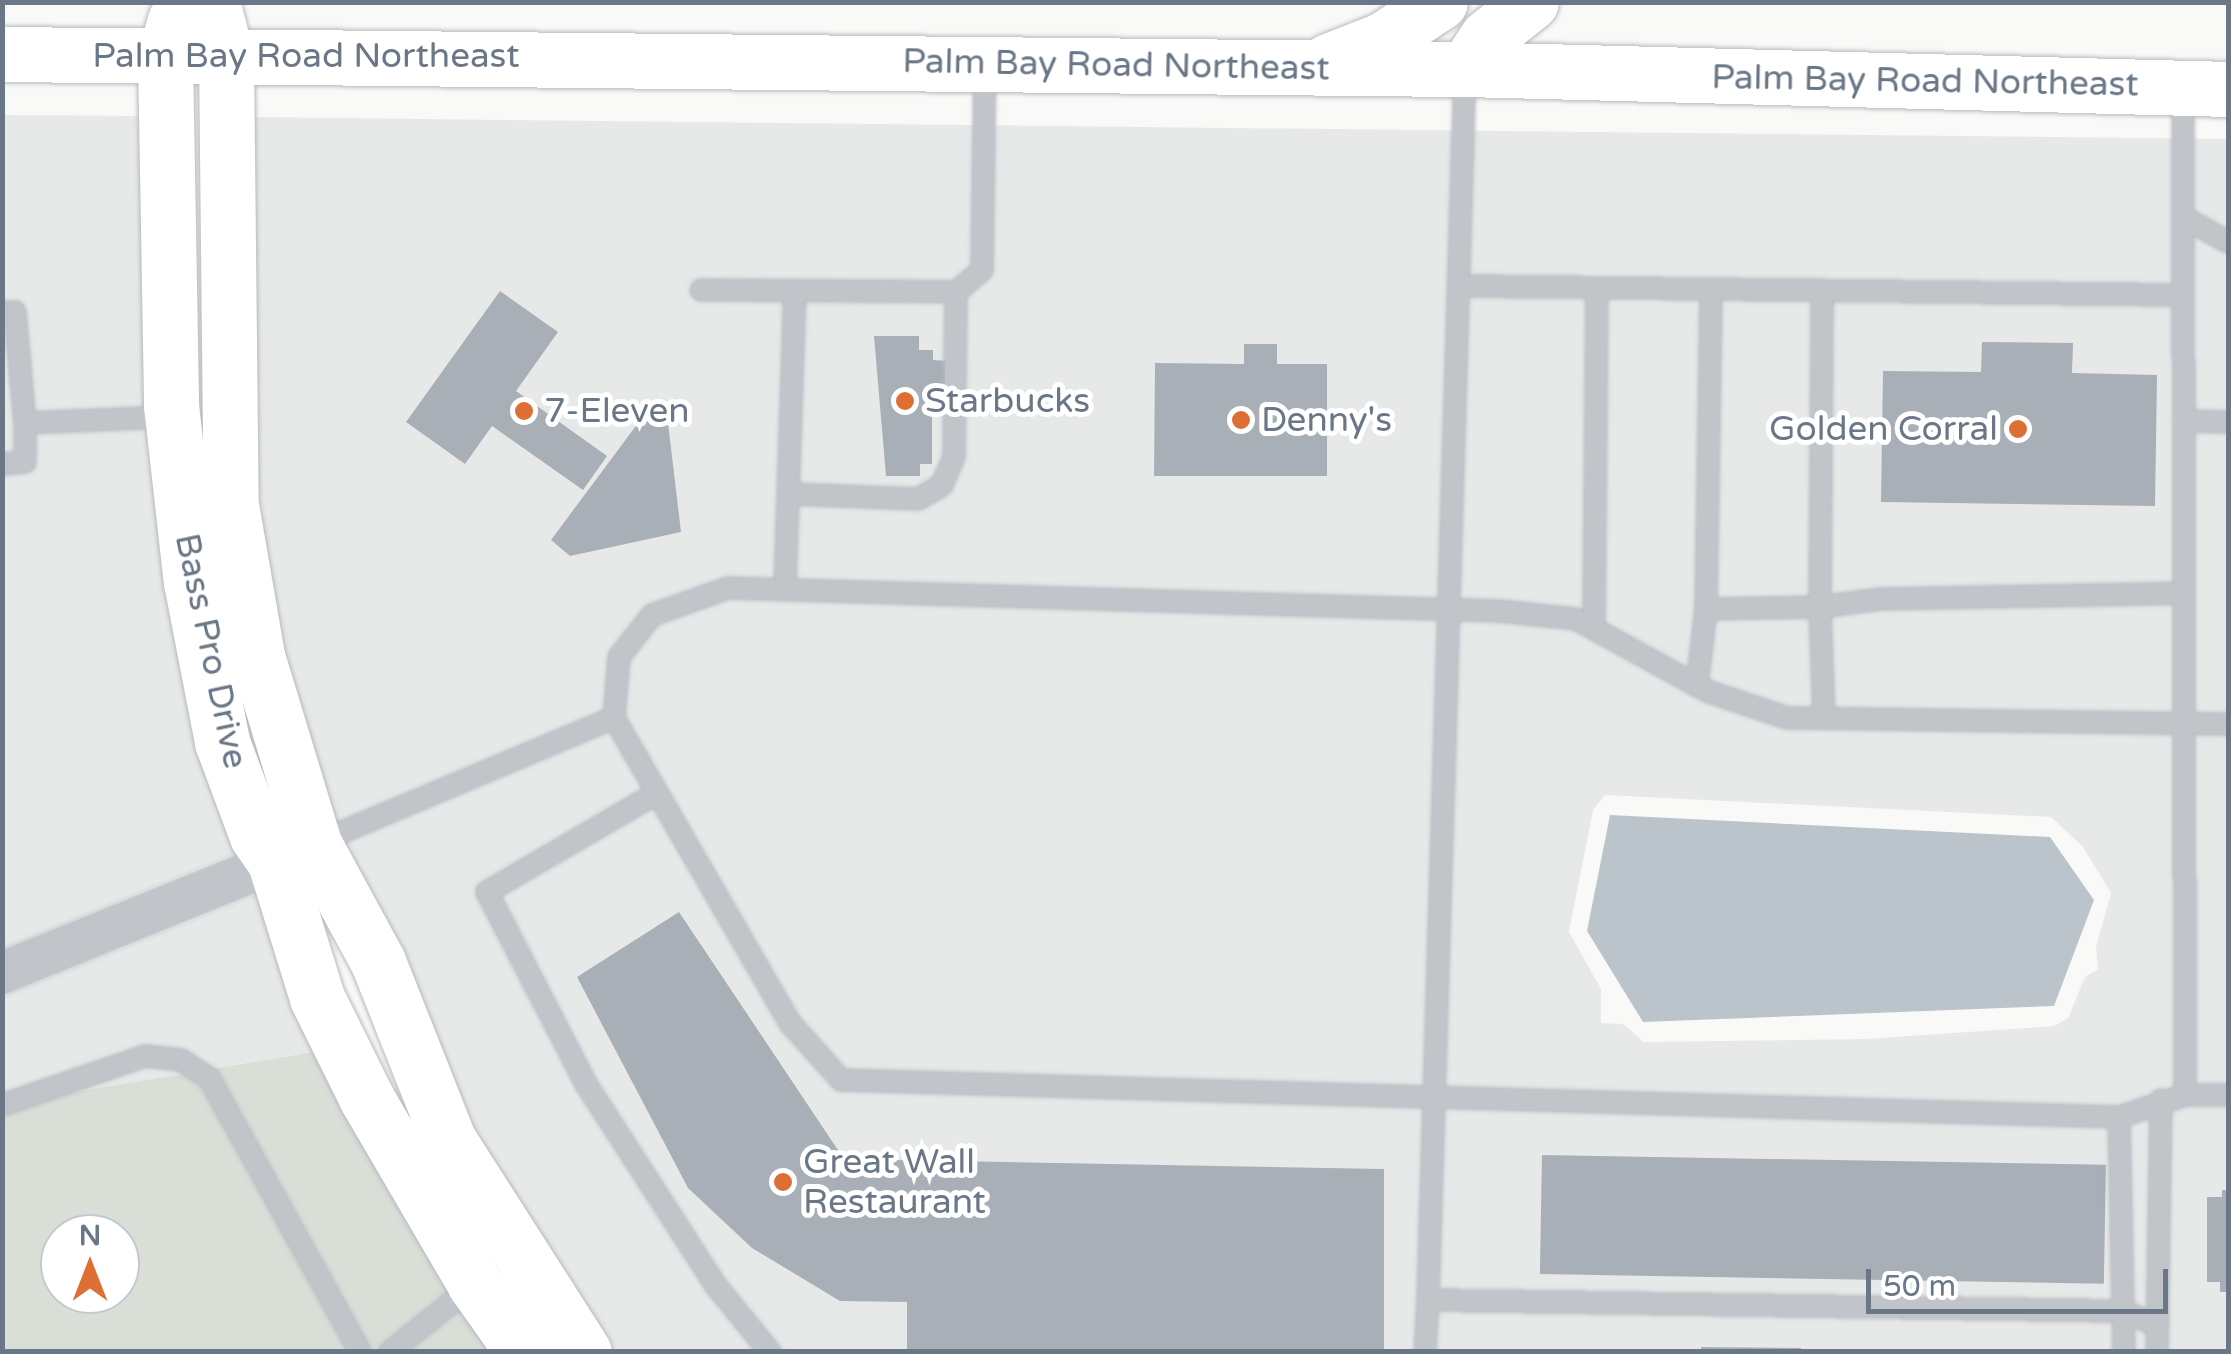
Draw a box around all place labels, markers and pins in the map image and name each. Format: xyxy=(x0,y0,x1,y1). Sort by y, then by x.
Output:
place label: Starbucks xyxy=(925,380,1090,422)
place label: 7-Eleven xyxy=(544,390,690,432)
marker: Starbucks xyxy=(894,390,916,412)
place label: Denny's xyxy=(1261,399,1392,441)
marker: 7-Eleven xyxy=(513,400,535,422)
place label: Golden Corral xyxy=(1769,408,1998,450)
marker: Denny's xyxy=(1230,409,1252,431)
marker: Golden Corral xyxy=(2007,418,2029,440)
place label: Great Wall Restaurant xyxy=(803,1141,986,1223)
marker: Great Wall Restaurant xyxy=(772,1171,794,1193)

